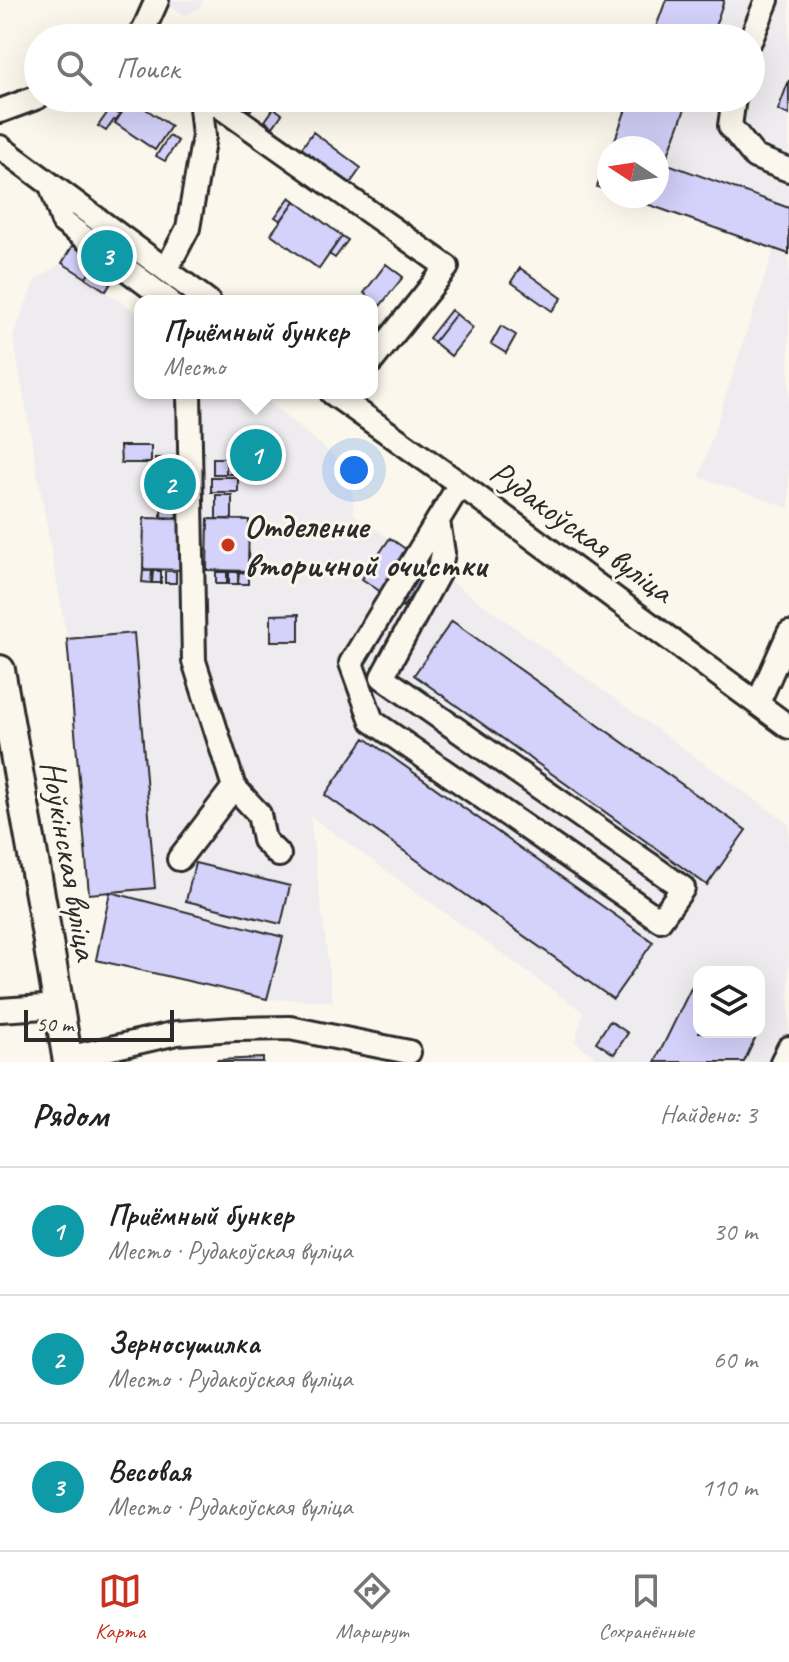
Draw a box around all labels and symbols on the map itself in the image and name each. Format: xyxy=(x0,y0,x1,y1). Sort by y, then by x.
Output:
north arrow xyxy=(597,136,669,208)
pin: 3 xyxy=(81,226,133,286)
pin: 1 xyxy=(230,425,282,485)
your location xyxy=(334,450,374,490)
street label: Рудакоўская вуліца xyxy=(482,450,684,613)
pin: 2 xyxy=(144,454,196,514)
place label: Отделение вторичной очистки xyxy=(244,504,489,586)
marker: Отделение вторичной очистки xyxy=(219,536,237,554)
street label: Ноўкінская вуліца xyxy=(31,757,109,965)
scale bar xyxy=(24,1006,174,1042)

